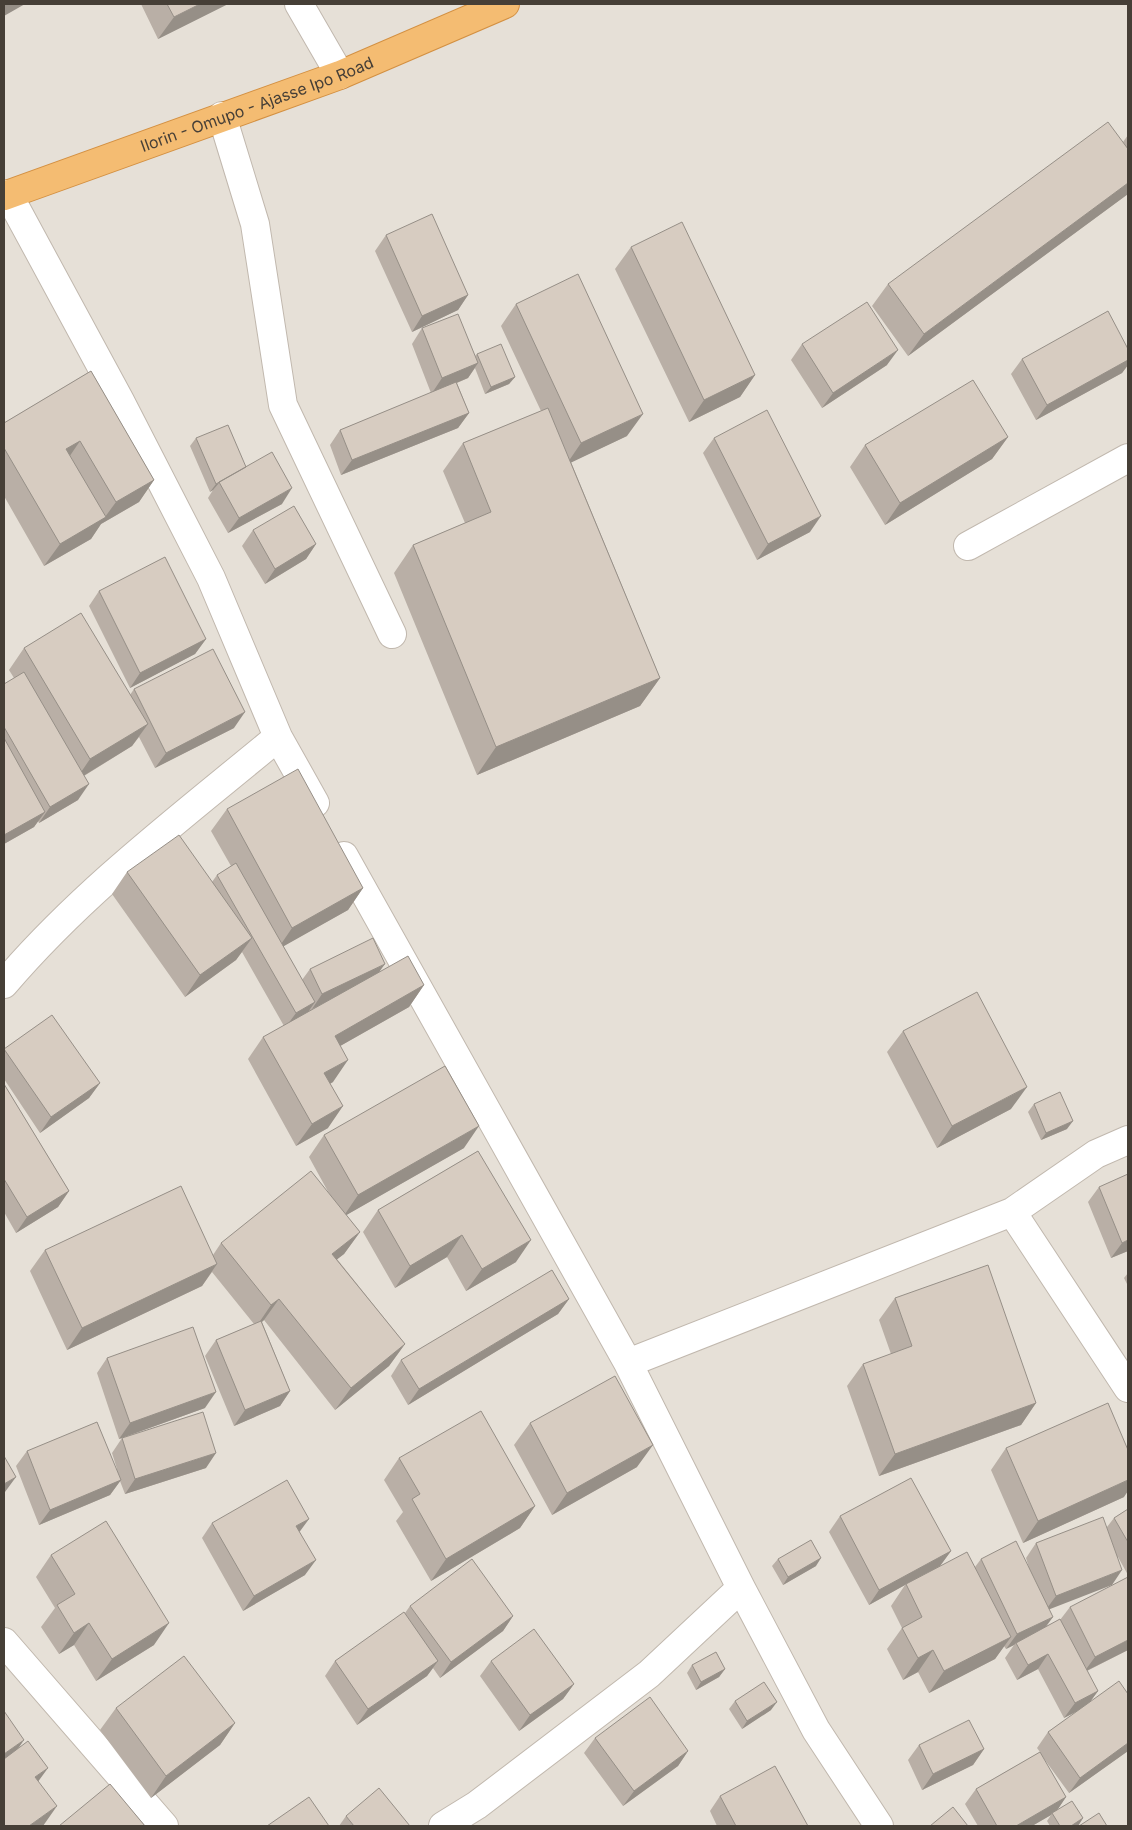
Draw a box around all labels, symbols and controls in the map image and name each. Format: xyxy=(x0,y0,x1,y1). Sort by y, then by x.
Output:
street label: Ilorin - Omupo - Ajasse Ipo Road xyxy=(138,52,376,156)

